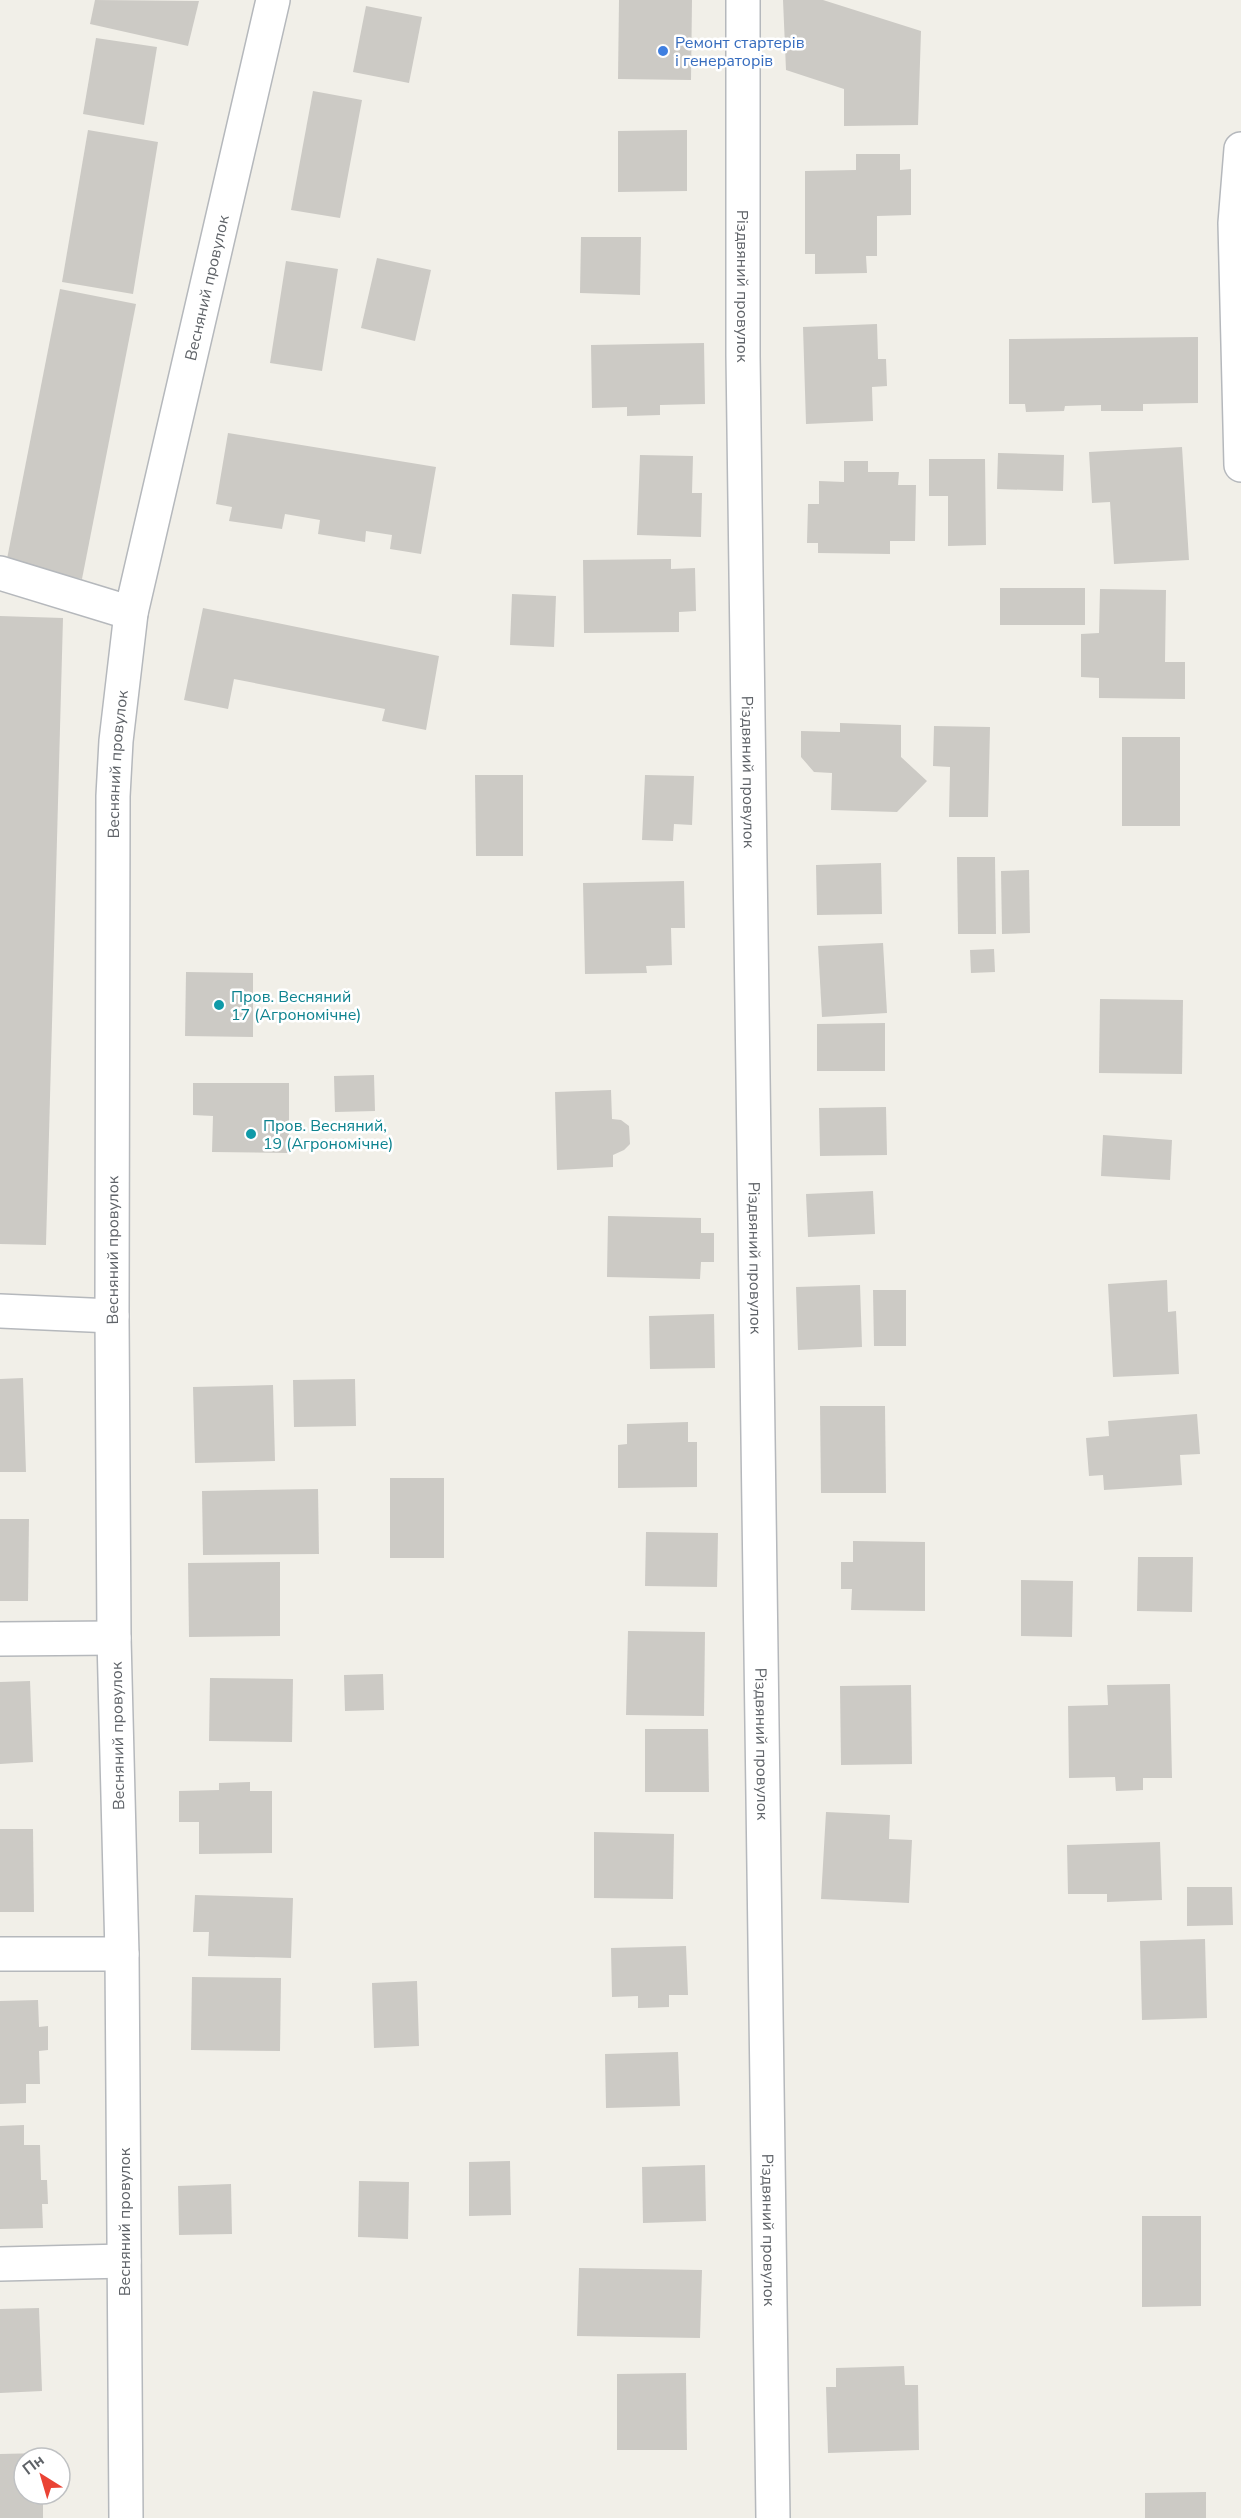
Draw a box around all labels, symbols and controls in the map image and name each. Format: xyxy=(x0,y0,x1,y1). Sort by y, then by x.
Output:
place label: Ремонт стартерів і генераторів xyxy=(675,32,805,72)
marker: Ремонт стартерів і генераторів xyxy=(656,44,670,58)
street label: Різдвяний провулок xyxy=(731,210,753,363)
street label: Весняний провулок xyxy=(180,212,235,363)
street label: Весняний провулок xyxy=(103,688,134,838)
street label: Різдвяний провулок xyxy=(736,696,760,849)
place label: Пров. Весняний 17 (Агрономічне) xyxy=(231,986,361,1026)
marker: Пров. Весняний 17 (Агрономічне) xyxy=(212,998,226,1012)
place label: Пров. Весняний, 19 (Агрономічне) xyxy=(263,1115,393,1155)
marker: Пров. Весняний, 19 (Агрономічне) xyxy=(244,1127,258,1141)
street label: Весняний провулок xyxy=(102,1175,124,1325)
street label: Різдвяний провулок xyxy=(742,1182,767,1335)
street label: Весняний провулок xyxy=(106,1661,130,1810)
street label: Різдвяний провулок xyxy=(749,1667,773,1821)
street label: Весняний провулок xyxy=(114,2147,136,2296)
street label: Різдвяний провулок xyxy=(756,2153,780,2307)
north arrow xyxy=(12,2446,72,2506)
text: Пн xyxy=(18,2449,49,2480)

